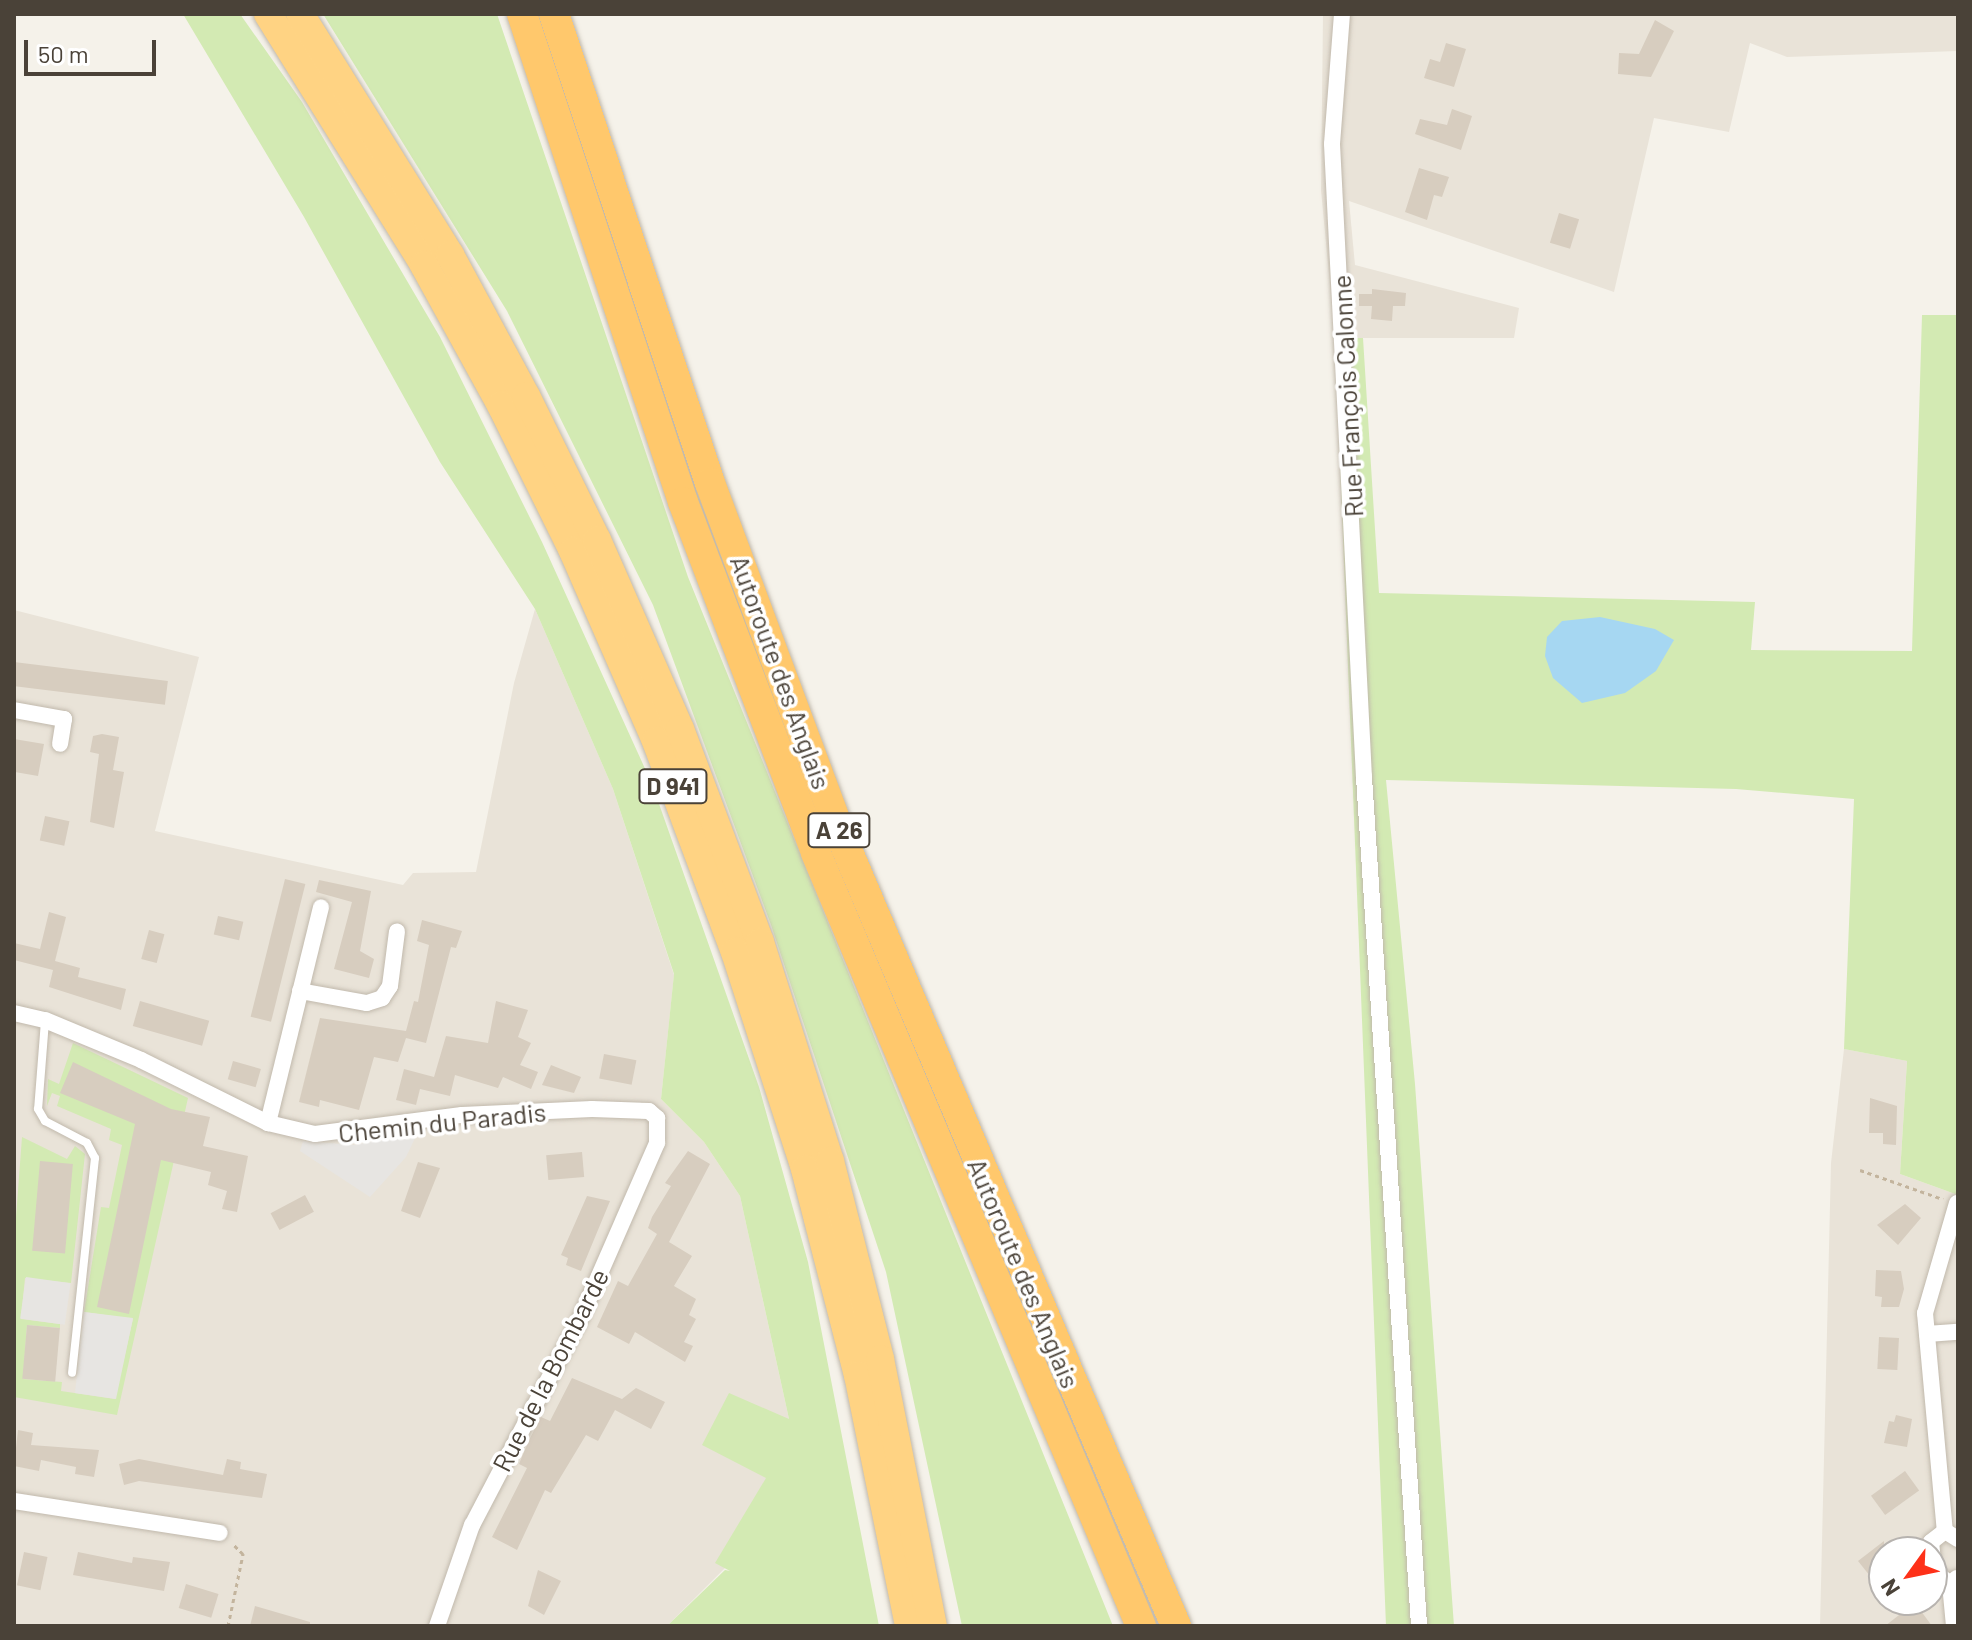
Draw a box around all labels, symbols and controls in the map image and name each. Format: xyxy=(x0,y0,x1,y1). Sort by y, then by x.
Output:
scale bar xyxy=(28,24,160,74)
text: 50 m xyxy=(38,39,89,68)
street label: Rue François Calonne xyxy=(1325,274,1369,518)
street label: Autoroute des Anglais xyxy=(724,551,838,793)
road number: D 941 xyxy=(637,766,709,806)
road number: A 26 xyxy=(807,810,871,850)
street label: Chemin du Paradis xyxy=(337,1096,547,1148)
street label: Autoroute des Anglais xyxy=(962,1154,1086,1392)
street label: Rue de la Bombarde xyxy=(485,1263,615,1477)
north arrow xyxy=(1868,1536,1948,1616)
text: N xyxy=(1875,1575,1904,1601)

